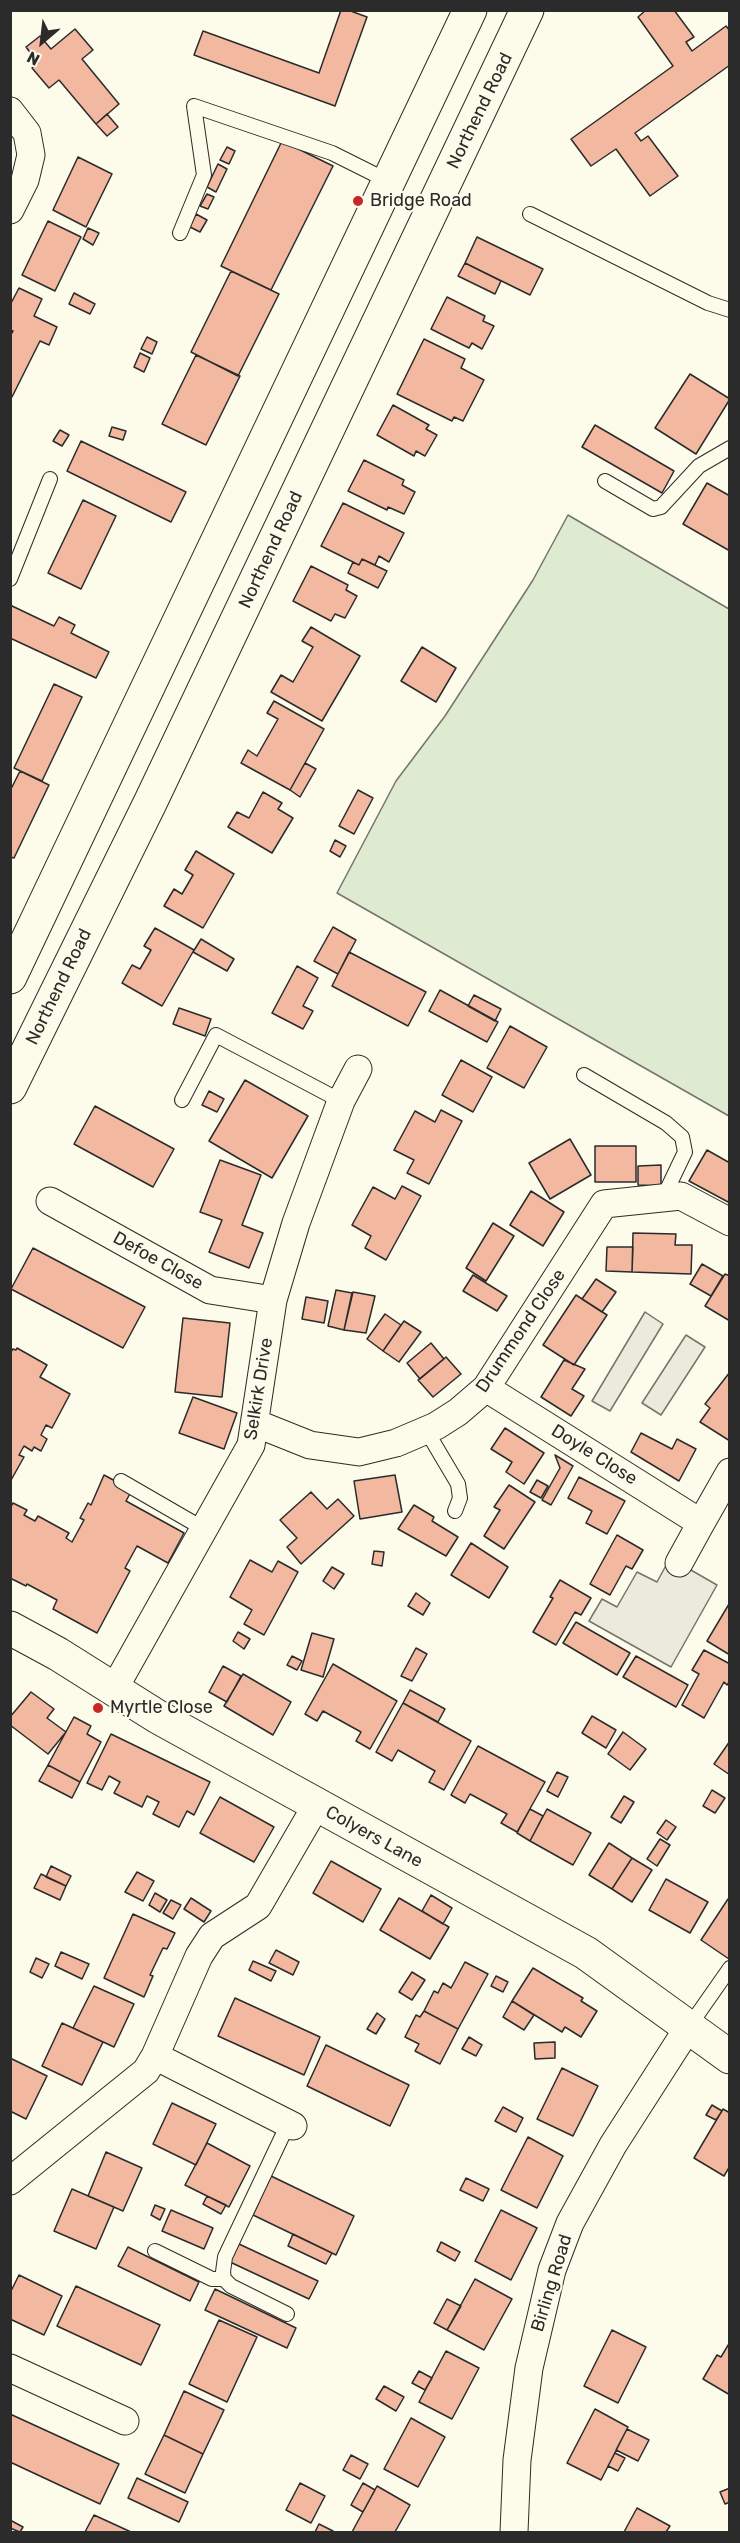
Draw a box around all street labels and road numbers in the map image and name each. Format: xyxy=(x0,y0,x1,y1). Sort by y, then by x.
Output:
street label: Northend Road xyxy=(443,49,517,173)
street label: Northend Road xyxy=(234,488,308,612)
street label: Northend Road xyxy=(22,925,96,1049)
street label: Defoe Close xyxy=(109,1227,207,1295)
street label: Drummond Close xyxy=(472,1265,570,1397)
street label: Selkirk Drive xyxy=(240,1336,278,1442)
street label: Doyle Close xyxy=(547,1420,641,1490)
street label: Colyers Lane xyxy=(322,1801,426,1873)
street label: Birling Road xyxy=(527,2232,577,2334)

